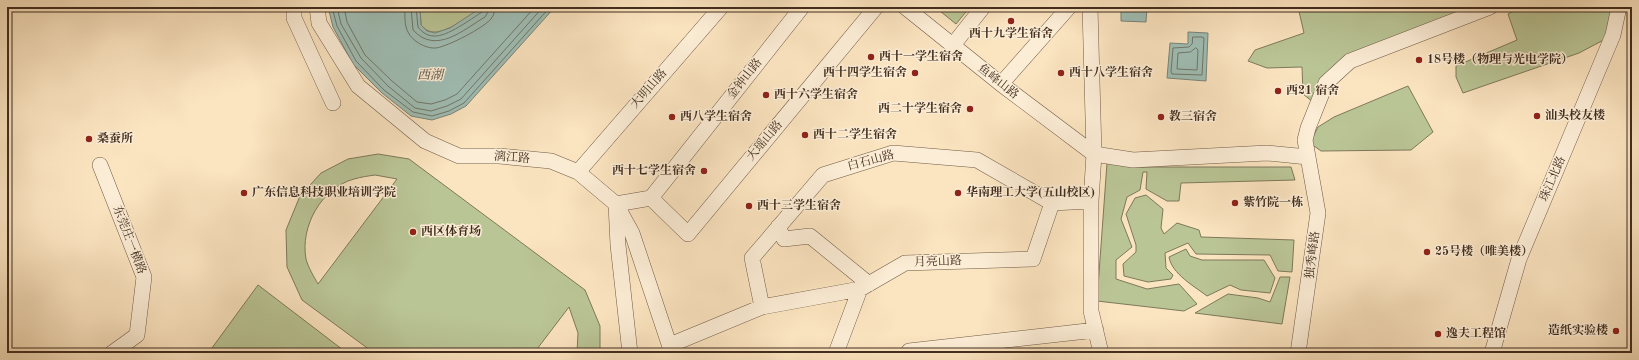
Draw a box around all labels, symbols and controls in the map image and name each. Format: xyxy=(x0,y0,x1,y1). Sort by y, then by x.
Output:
marker: 西十九学生宿舍 xyxy=(1006,16,1016,26)
place label: 西十九学生宿舍 xyxy=(969,26,1053,40)
place label: 西十一学生宿舍 xyxy=(879,49,963,63)
marker: 西十一学生宿舍 xyxy=(866,52,876,62)
place label: 18号楼（物理与光电学院） xyxy=(1427,52,1573,66)
street label: 金钟山路 xyxy=(724,55,765,102)
marker: 18号楼（物理与光电学院） xyxy=(1414,55,1424,65)
street label: 鱼峰山路 xyxy=(975,61,1022,102)
place label: 西十四学生宿舍 xyxy=(823,65,907,79)
place label: 西十八学生宿舍 xyxy=(1069,65,1153,79)
street label: 大明山路 xyxy=(627,66,669,111)
water label: 西湖 xyxy=(417,68,445,82)
marker: 西十四学生宿舍 xyxy=(910,68,920,78)
marker: 西十八学生宿舍 xyxy=(1056,68,1066,78)
place label: 西21 宿舍 xyxy=(1286,83,1339,97)
marker: 西21 宿舍 xyxy=(1273,86,1283,96)
place label: 西十六学生宿舍 xyxy=(774,87,858,101)
marker: 西十六学生宿舍 xyxy=(761,90,771,100)
place label: 西二十学生宿舍 xyxy=(878,101,962,115)
marker: 西二十学生宿舍 xyxy=(965,104,975,114)
place label: 汕头校友楼 xyxy=(1545,108,1605,122)
place label: 西八学生宿舍 xyxy=(680,109,752,123)
place label: 教三宿舍 xyxy=(1169,109,1217,123)
marker: 汕头校友楼 xyxy=(1532,111,1542,121)
marker: 西八学生宿舍 xyxy=(667,112,677,122)
marker: 教三宿舍 xyxy=(1156,112,1166,122)
street label: 大瑶山路 xyxy=(743,117,785,163)
place label: 西十二学生宿舍 xyxy=(813,127,897,141)
marker: 西十二学生宿舍 xyxy=(800,130,810,140)
place label: 桑蚕所 xyxy=(97,131,133,145)
marker: 桑蚕所 xyxy=(84,134,94,144)
street label: 白石山路 xyxy=(846,147,896,173)
street label: 漓江路 xyxy=(494,149,531,165)
street label: 珠江北路 xyxy=(1536,154,1568,203)
place label: 西十七学生宿舍 xyxy=(612,163,696,177)
marker: 西十七学生宿舍 xyxy=(699,166,709,176)
place label: 广东信息科技职业培训学院 xyxy=(252,185,396,199)
place label: 华南理工大学(五山校区) xyxy=(966,185,1095,199)
marker: 广东信息科技职业培训学院 xyxy=(239,188,249,198)
marker: 华南理工大学(五山校区) xyxy=(953,188,963,198)
place label: 紫竹院一栋 xyxy=(1243,195,1303,209)
place label: 西十三学生宿舍 xyxy=(757,198,841,212)
marker: 紫竹院一栋 xyxy=(1230,198,1240,208)
marker: 西十三学生宿舍 xyxy=(744,201,754,211)
street label: 东莞庄一横路 xyxy=(110,204,149,276)
place label: 西区体育场 xyxy=(421,224,481,238)
marker: 西区体育场 xyxy=(408,227,418,237)
street label: 独秀峰路 xyxy=(1302,230,1322,280)
place label: 25号楼（唯美楼） xyxy=(1435,244,1533,258)
marker: 25号楼（唯美楼） xyxy=(1422,247,1432,257)
street label: 月亮山路 xyxy=(914,253,962,269)
place label: 造纸实验楼 xyxy=(1548,323,1608,337)
place label: 逸夫工程馆 xyxy=(1446,326,1506,340)
marker: 造纸实验楼 xyxy=(1611,326,1621,336)
marker: 逸夫工程馆 xyxy=(1433,329,1443,339)

